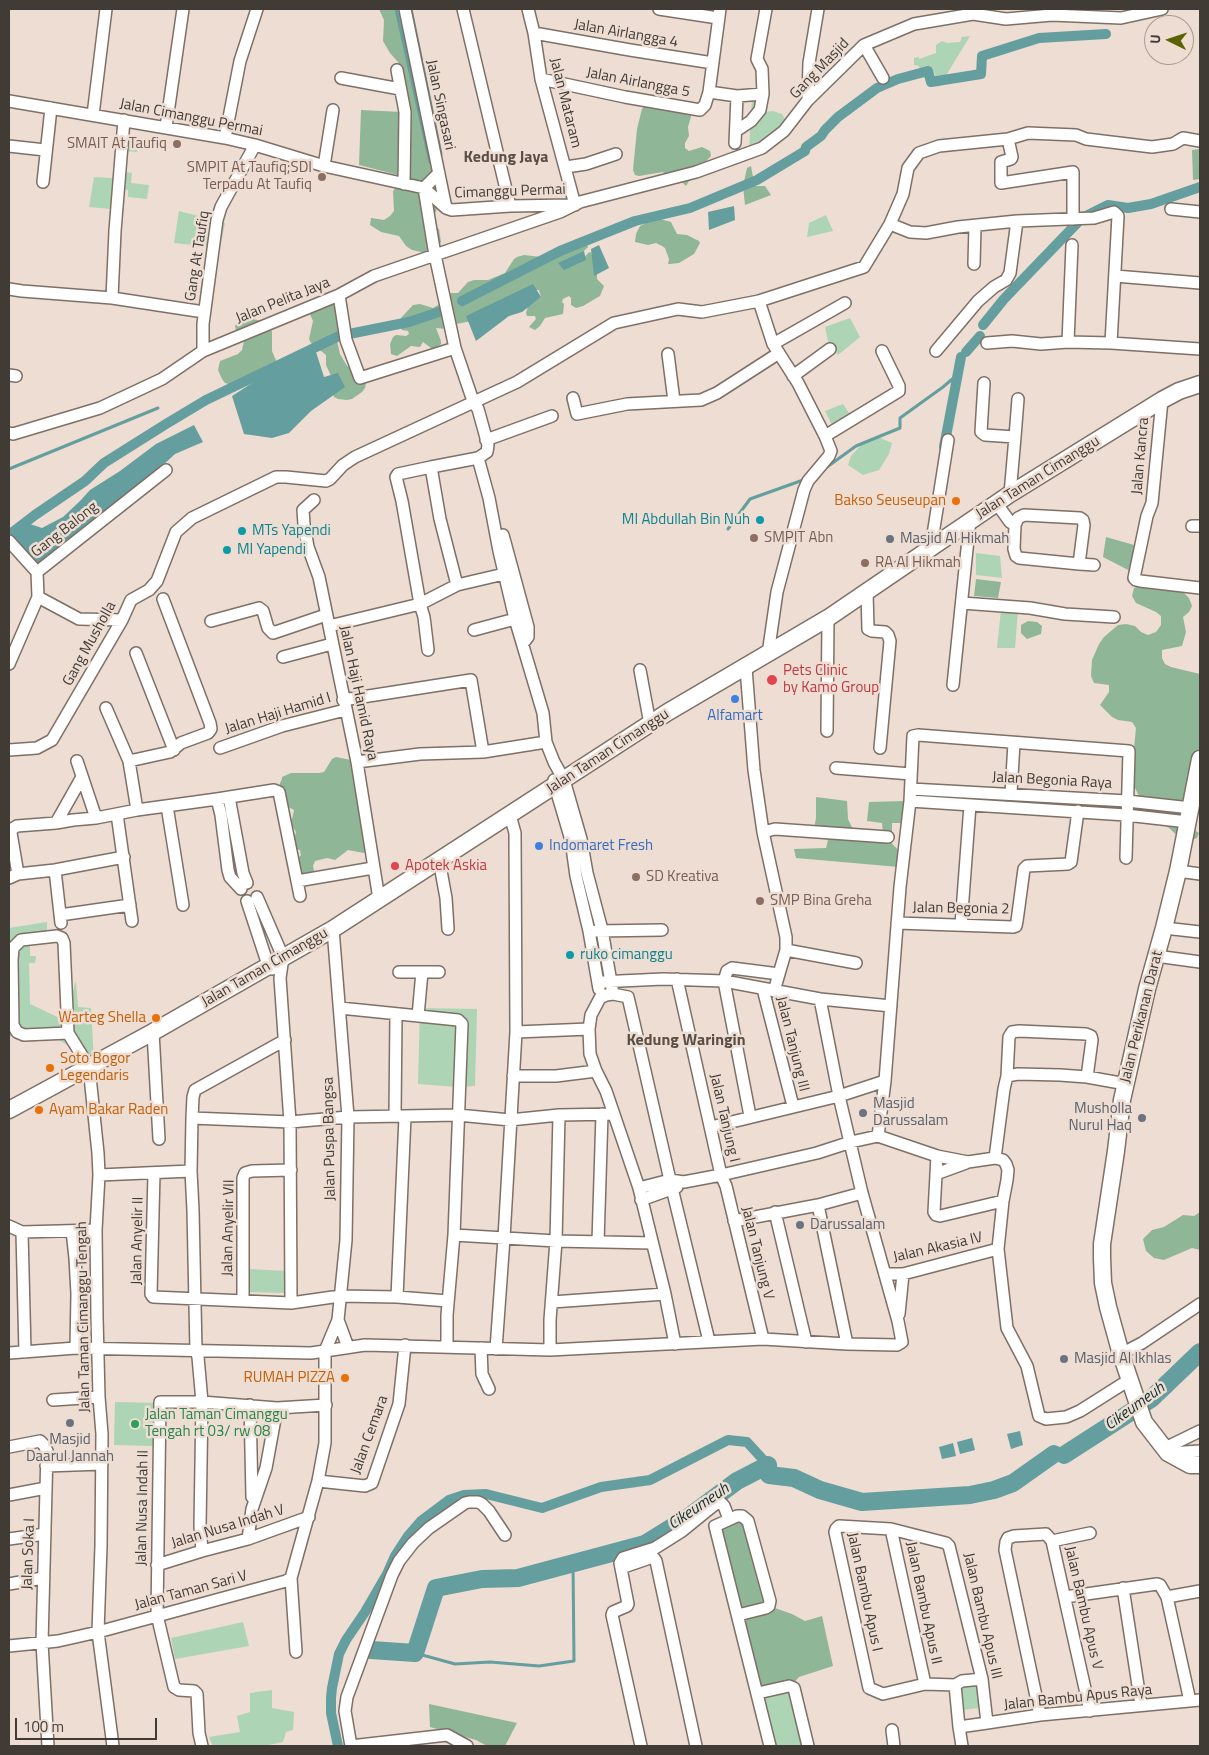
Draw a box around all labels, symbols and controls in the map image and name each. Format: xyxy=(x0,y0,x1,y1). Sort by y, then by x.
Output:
north arrow xyxy=(1144,15,1194,65)
street label: Jalan Airlangga 4 xyxy=(573,16,679,52)
text: U xyxy=(1144,34,1165,44)
street label: Gang Masjid xyxy=(787,35,853,103)
street label: Jalan Mataram xyxy=(545,56,585,150)
street label: Jalan Singasari xyxy=(422,58,458,152)
street label: Jalan Airlangga 5 xyxy=(585,64,691,102)
street label: Jalan Cimanggu Permai xyxy=(118,95,264,141)
place label: SMAIT At Taufiq xyxy=(67,135,167,153)
marker: SMAIT At Taufiq xyxy=(171,138,183,150)
district label: Kedung Jaya xyxy=(464,148,548,168)
place label: SMPIT At Taufiq;SDI Terpadu At Taufiq xyxy=(187,159,312,194)
marker: SMPIT At Taufiq;SDI Terpadu At Taufiq xyxy=(316,171,328,183)
street label: Cimanggu Permai xyxy=(454,181,566,203)
street label: Gang At Taufiq xyxy=(182,210,214,302)
street label: Jalan Pelita Jaya xyxy=(233,274,333,328)
street label: Jalan Kancra xyxy=(1129,417,1153,495)
street label: Jalan Taman Cimanggu xyxy=(973,433,1103,523)
place label: Bakso Seuseupan xyxy=(834,492,946,510)
marker: Bakso Seuseupan xyxy=(950,495,962,507)
street label: Gang Balong xyxy=(28,498,102,562)
place label: MI Abdullah Bin Nuh xyxy=(622,511,750,529)
marker: MI Abdullah Bin Nuh xyxy=(754,514,766,526)
place label: MTs Yapendi xyxy=(252,522,331,540)
marker: MTs Yapendi xyxy=(236,525,248,537)
place label: SMPIT Abn xyxy=(764,529,833,547)
place label: Masjid Al Hikmah xyxy=(900,530,1009,548)
marker: SMPIT Abn xyxy=(748,532,760,544)
marker: Masjid Al Hikmah xyxy=(884,533,896,545)
place label: MI Yapendi xyxy=(237,541,306,559)
marker: MI Yapendi xyxy=(221,544,233,556)
place label: RA Al Hikmah xyxy=(875,554,961,572)
marker: RA Al Hikmah xyxy=(859,557,871,569)
street label: Gang Musholla xyxy=(59,599,121,689)
street label: Jalan Haji Hamid Raya xyxy=(335,624,381,762)
place label: Pets Clinic by Kamo Group xyxy=(783,662,879,697)
marker: Pets Clinic by Kamo Group xyxy=(765,673,779,687)
street label: Jalan Haji Hamid I xyxy=(223,689,333,739)
marker: Alfamart xyxy=(729,693,741,705)
street label: Jalan Taman Cimanggu xyxy=(543,706,673,798)
place label: Alfamart xyxy=(707,707,763,725)
street label: Jalan Begonia Raya xyxy=(992,769,1112,793)
place label: Indomaret Fresh xyxy=(549,837,653,855)
marker: Indomaret Fresh xyxy=(533,840,545,852)
place label: Apotek Askia xyxy=(405,857,487,875)
marker: Apotek Askia xyxy=(389,860,401,872)
place label: SD Kreativa xyxy=(646,868,719,886)
marker: SD Kreativa xyxy=(630,871,642,883)
place label: SMP Bina Greha xyxy=(770,892,872,910)
marker: SMP Bina Greha xyxy=(754,895,766,907)
street label: Jalan Begonia 2 xyxy=(912,899,1010,919)
street label: Jalan Taman Cimanggu xyxy=(199,925,331,1011)
place label: ruko cimanggu xyxy=(580,946,673,964)
marker: ruko cimanggu xyxy=(564,949,576,961)
street label: Jalan Perikanan Darat xyxy=(1117,949,1167,1085)
street label: Jalan Tanjung III xyxy=(771,994,813,1094)
place label: Warteg Shella xyxy=(58,1009,146,1027)
marker: Warteg Shella xyxy=(150,1012,162,1024)
district label: Kedung Waringin xyxy=(626,1031,746,1051)
place label: Soto Bogor Legendaris xyxy=(60,1050,130,1085)
marker: Soto Bogor Legendaris xyxy=(44,1062,56,1074)
street label: Jalan Tanjung I xyxy=(705,1072,743,1164)
street label: Jalan Puspa Bangsa xyxy=(320,1077,340,1201)
place label: Masjid Darussalam xyxy=(873,1095,948,1130)
place label: Musholla Nurul Haq xyxy=(1068,1100,1132,1135)
place label: Ayam Bakar Raden xyxy=(49,1101,168,1119)
marker: Ayam Bakar Raden xyxy=(33,1104,45,1116)
marker: Masjid Darussalam xyxy=(857,1107,869,1119)
marker: Musholla Nurul Haq xyxy=(1136,1112,1148,1124)
street label: Jalan Anyelir VII xyxy=(219,1179,239,1277)
street label: Jalan Anyelir II xyxy=(128,1197,148,1285)
street label: Jalan Tanjung V xyxy=(737,1205,777,1301)
place label: Darussalam xyxy=(810,1216,885,1234)
marker: Darussalam xyxy=(794,1219,806,1231)
street label: Jalan Taman Cimanggu Tengah xyxy=(73,1221,95,1413)
street label: Jalan Akasia IV xyxy=(892,1229,984,1267)
place label: Masjid Al Ikhlas xyxy=(1074,1350,1171,1368)
marker: Masjid Al Ikhlas xyxy=(1058,1353,1070,1365)
place label: RUMAH PIZZA xyxy=(244,1369,335,1387)
marker: RUMAH PIZZA xyxy=(339,1372,351,1384)
water label: Cikeumeuh xyxy=(1101,1379,1169,1435)
street label: Jalan Cemara xyxy=(347,1393,393,1477)
place label: Jalan Taman Cimanggu Tengah rt 03/ rw 08 xyxy=(145,1406,288,1441)
marker: Masjid Daarul Jannah xyxy=(64,1417,76,1429)
marker: Jalan Taman Cimanggu Tengah rt 03/ rw 08 xyxy=(129,1418,141,1430)
place label: Masjid Daarul Jannah xyxy=(26,1431,114,1466)
street label: Jalan Nusa Indah II xyxy=(133,1450,153,1566)
water label: Cikeumeuh xyxy=(665,1480,733,1534)
street label: Jalan Nusa Indah V xyxy=(169,1501,287,1553)
street label: Jalan Soka I xyxy=(19,1518,39,1590)
street label: Jalan Bambu Apus I xyxy=(843,1531,885,1653)
street label: Jalan Bambu Apus II xyxy=(901,1540,945,1666)
street label: Jalan Bambu Apus V xyxy=(1060,1544,1106,1672)
street label: Jalan Bambu Apus III xyxy=(959,1551,1005,1681)
street label: Jalan Taman Sari V xyxy=(133,1567,249,1615)
street label: Jalan Bambu Apus Raya xyxy=(1003,1681,1153,1715)
scale bar xyxy=(18,1708,160,1740)
text: 100 m xyxy=(23,1715,64,1738)

